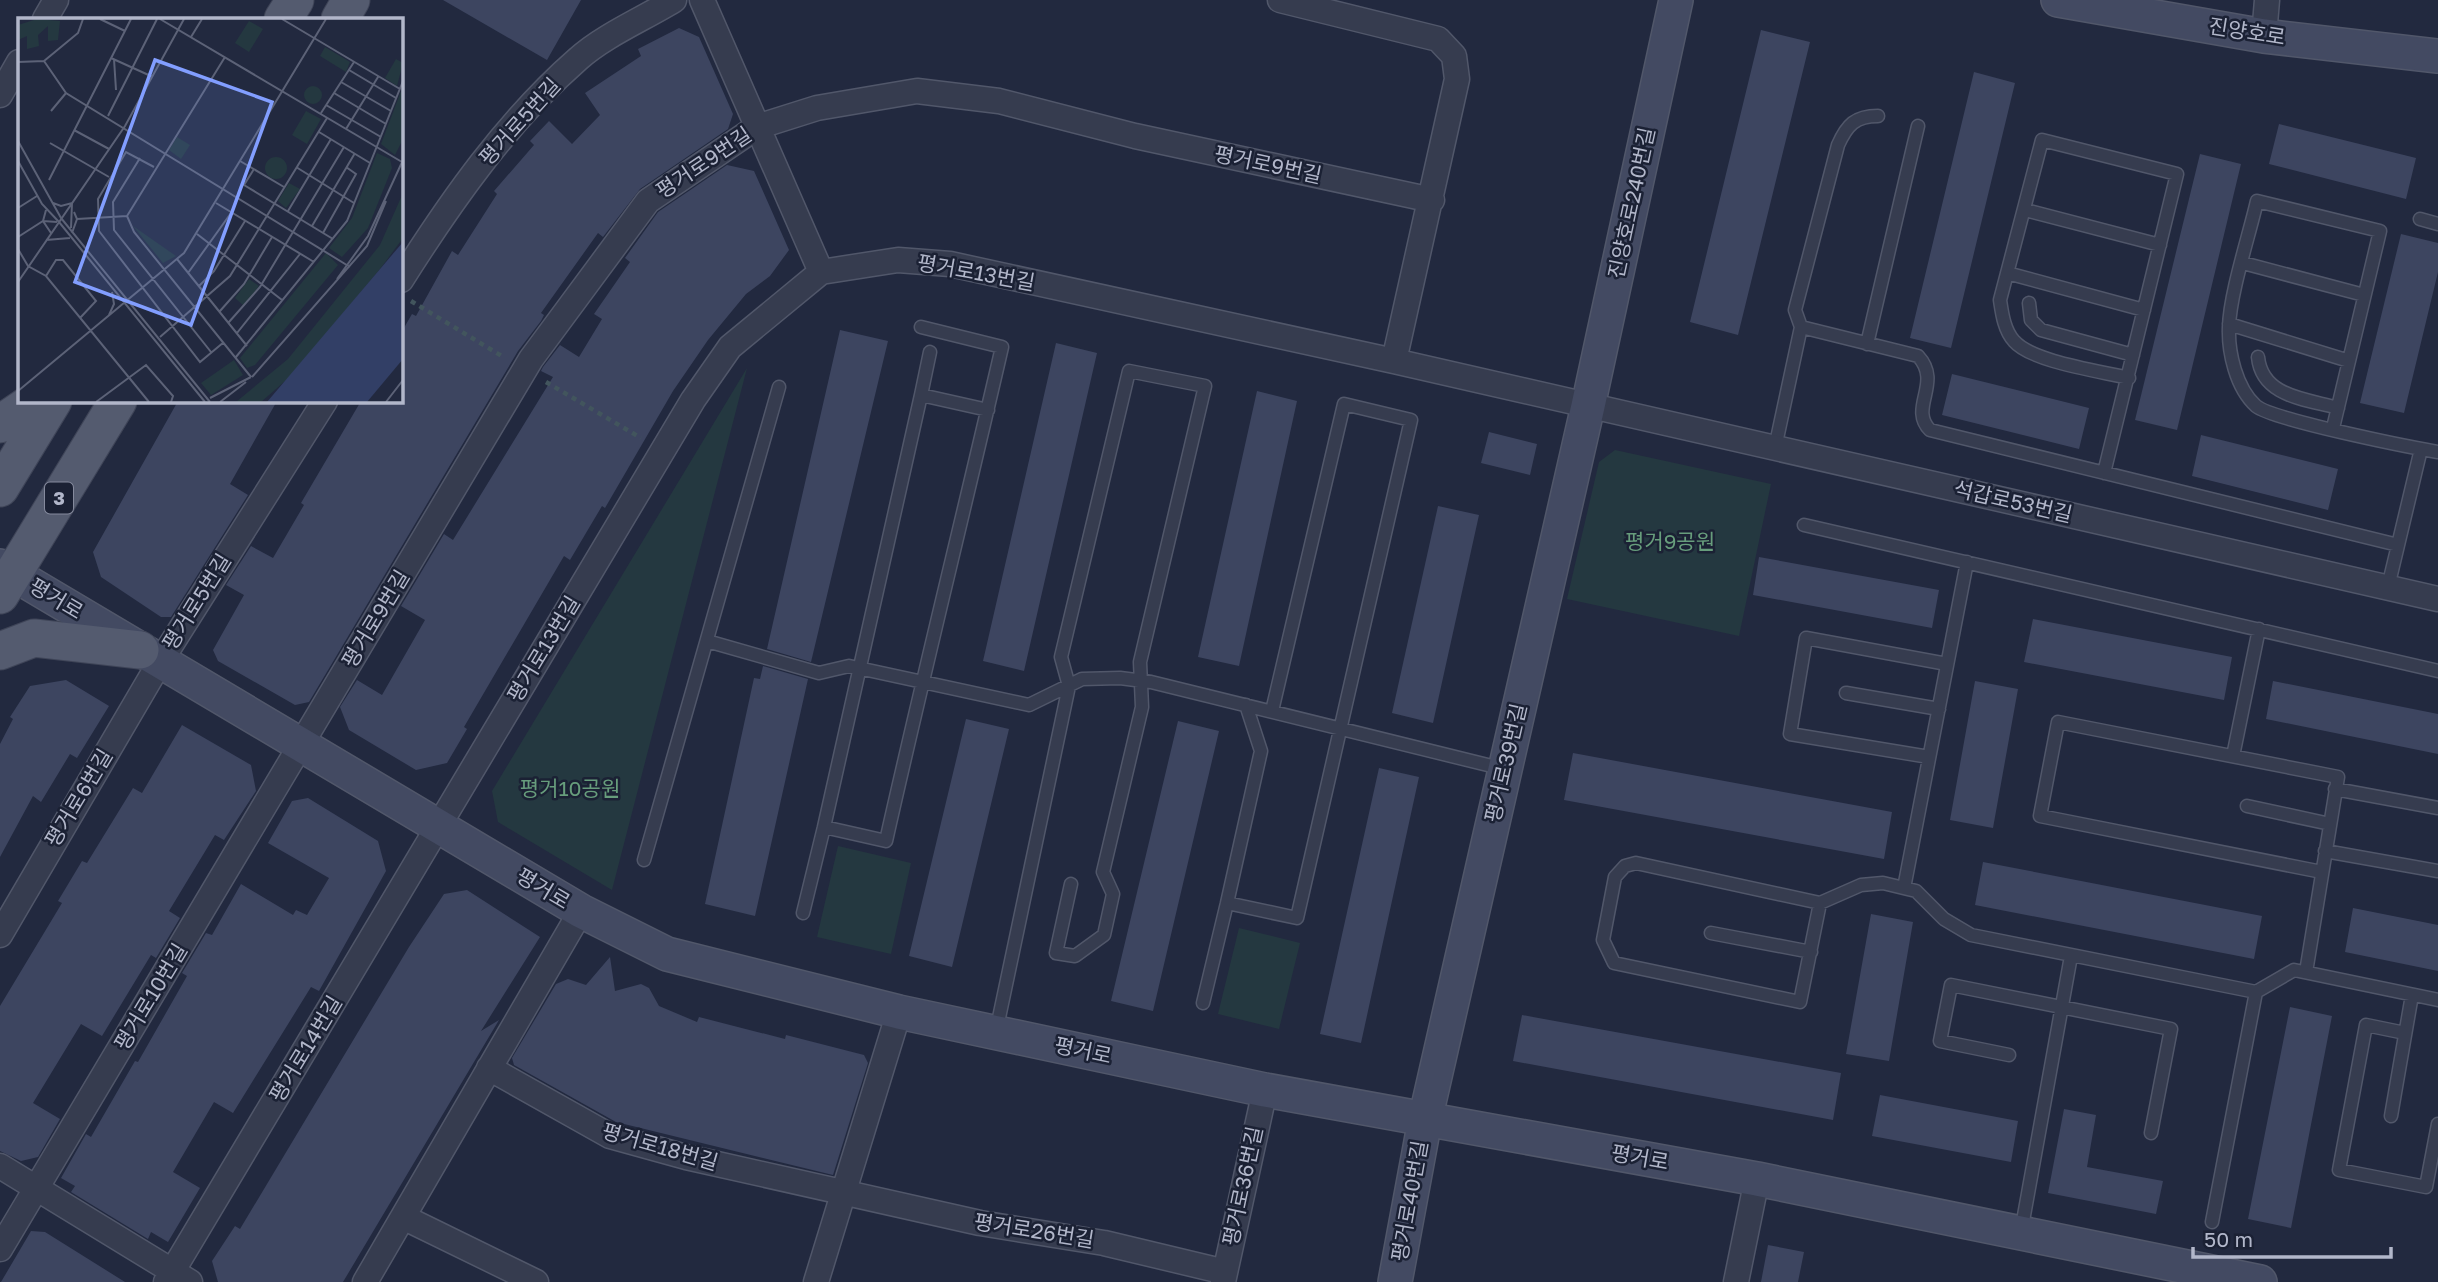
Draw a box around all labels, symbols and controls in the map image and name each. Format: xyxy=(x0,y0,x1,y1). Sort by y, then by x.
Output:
street label: 진양호로 xyxy=(2207,12,2287,50)
inset map xyxy=(18,18,402,402)
street label: 평거로5번길 xyxy=(473,72,565,170)
street label: 평거로9번길 xyxy=(651,121,756,204)
street label: 진양호로240번길 xyxy=(1602,125,1660,281)
street label: 평거로9번길 xyxy=(1212,140,1324,188)
street label: 평거로13번길 xyxy=(915,249,1037,295)
street label: 석갑로53번길 xyxy=(1951,475,2075,527)
road number: 3 xyxy=(45,482,73,513)
park label: 평거9공원 xyxy=(1625,528,1715,554)
street label: 평거로5번길 xyxy=(156,548,236,654)
street label: 평거로9번길 xyxy=(336,565,414,672)
street label: 평거로 xyxy=(25,572,88,624)
street label: 평거로13번길 xyxy=(501,591,585,706)
street label: 평거로39번길 xyxy=(1479,701,1531,825)
street label: 평거로6번길 xyxy=(39,744,117,851)
park label: 평거10공원 xyxy=(520,775,620,801)
street label: 평거로 xyxy=(512,862,575,914)
street label: 평거로10번길 xyxy=(108,938,192,1055)
street label: 평거로14번길 xyxy=(263,991,347,1106)
street label: 평거로 xyxy=(1052,1031,1114,1069)
street label: 평거로18번길 xyxy=(599,1117,721,1175)
street label: 평거로36번길 xyxy=(1217,1124,1267,1248)
street label: 평거로40번길 xyxy=(1386,1138,1432,1263)
street label: 평거로 xyxy=(1609,1139,1671,1175)
street label: 평거로26번길 xyxy=(972,1208,1096,1252)
scale bar xyxy=(2193,1216,2391,1260)
text: 50 m xyxy=(2204,1226,2253,1252)

